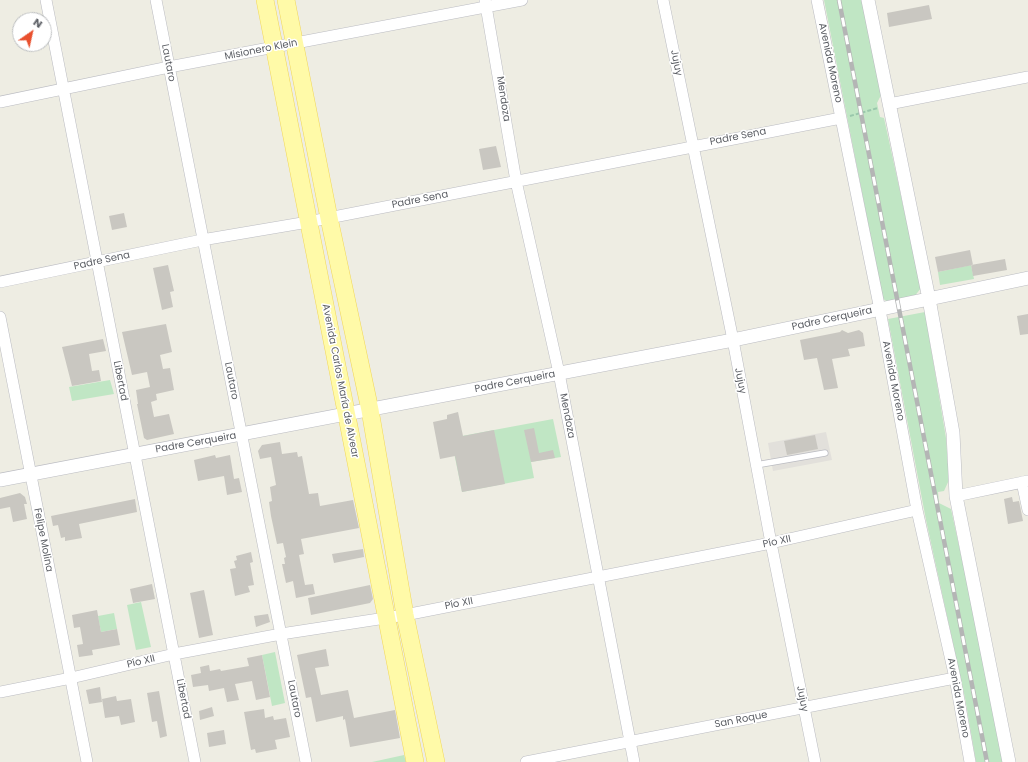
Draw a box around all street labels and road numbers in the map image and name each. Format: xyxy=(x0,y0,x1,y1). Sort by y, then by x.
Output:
street label: Avenida Moreno xyxy=(816,22,844,104)
street label: Misionero Klein xyxy=(224,37,298,63)
street label: Lautaro xyxy=(158,43,178,83)
street label: Jujuy xyxy=(668,49,684,77)
street label: Mendoza xyxy=(494,76,512,122)
street label: Padre Sena xyxy=(709,126,767,148)
street label: Padre Sena xyxy=(391,189,449,211)
street label: Padre Sena xyxy=(73,249,131,273)
street label: Avenida Carlos María de Alvear xyxy=(319,303,361,459)
street label: Padre Cerqueira xyxy=(791,305,873,333)
street label: Avenida Moreno xyxy=(879,340,907,422)
street label: Libertad xyxy=(110,360,130,402)
street label: Lautaro xyxy=(221,361,241,401)
street label: Jujuy xyxy=(732,367,748,395)
street label: Padre Cerqueira xyxy=(474,368,556,396)
street label: Mendoza xyxy=(557,392,577,440)
street label: Padre Cerqueira xyxy=(155,430,237,456)
street label: Felipe Molina xyxy=(31,507,55,573)
street label: Pío XII xyxy=(762,533,792,551)
street label: Pío XII xyxy=(444,595,474,613)
street label: Pío XII xyxy=(126,653,156,671)
street label: Avenida Moreno xyxy=(944,657,972,739)
street label: Libertad xyxy=(173,678,193,720)
street label: Lautaro xyxy=(284,679,304,719)
street label: Jujuy xyxy=(794,685,810,713)
street label: San Roque xyxy=(714,709,768,731)

